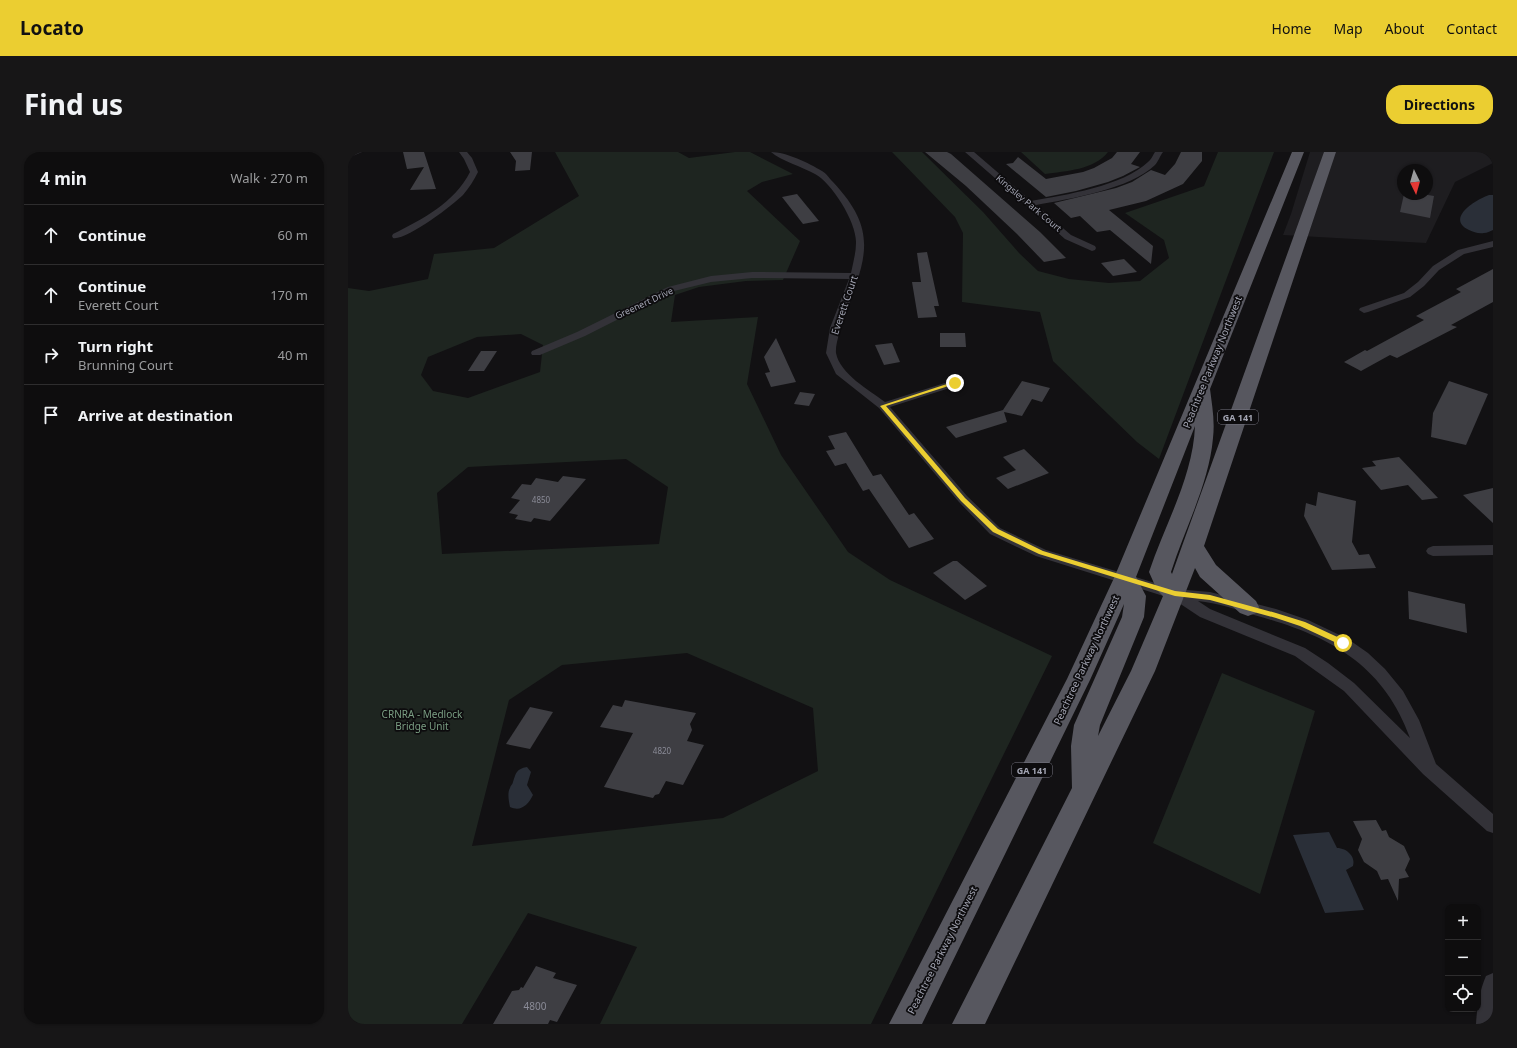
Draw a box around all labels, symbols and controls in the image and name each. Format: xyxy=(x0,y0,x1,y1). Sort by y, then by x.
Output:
text: Locato xyxy=(20,15,84,41)
text: Home xyxy=(1272,19,1311,38)
text: Map xyxy=(1333,19,1363,38)
text: About xyxy=(1385,19,1424,38)
text: Contact xyxy=(1446,19,1497,38)
text: Find us xyxy=(24,85,123,123)
button: Directions xyxy=(1386,85,1493,124)
north arrow xyxy=(1397,164,1433,200)
text: 4 min xyxy=(40,167,87,190)
text: Walk · 270 m xyxy=(230,169,308,187)
street label: Kingsley Park Court xyxy=(993,172,1065,235)
icon: ahead xyxy=(40,224,62,246)
text: Continue xyxy=(78,225,146,245)
text: 60 m xyxy=(278,226,308,244)
street label: Everett Court xyxy=(827,273,861,337)
text: Continue xyxy=(78,276,146,296)
icon: ahead xyxy=(40,284,62,306)
street label: Greenert Drive xyxy=(613,284,675,322)
text: 170 m xyxy=(270,286,308,304)
street label: Peachtree Parkway Northwest xyxy=(1179,293,1245,430)
text: Everett Court xyxy=(78,296,159,314)
text: Turn right xyxy=(78,336,153,356)
icon: right xyxy=(40,344,62,366)
text: 40 m xyxy=(278,346,308,364)
text: Brunning Court xyxy=(78,356,173,374)
route end xyxy=(946,374,964,392)
icon: arrive xyxy=(40,404,62,426)
text: Arrive at destination xyxy=(78,405,233,425)
road number: GA 141 xyxy=(1218,410,1258,424)
house number: 4850 xyxy=(532,494,551,505)
street label: Peachtree Parkway Northwest xyxy=(1050,593,1122,727)
route start xyxy=(1334,634,1352,652)
park label: CRNRA - Medlock Bridge Unit xyxy=(382,707,463,733)
house number: 4820 xyxy=(653,745,672,756)
road number: GA 141 xyxy=(1012,763,1052,777)
street label: Peachtree Parkway Northwest xyxy=(904,883,981,1016)
map controls xyxy=(1445,904,1481,1012)
button: + xyxy=(1445,904,1481,940)
button: − xyxy=(1445,940,1481,976)
button: locate xyxy=(1445,976,1481,1012)
house number: 4800 xyxy=(524,999,547,1013)

